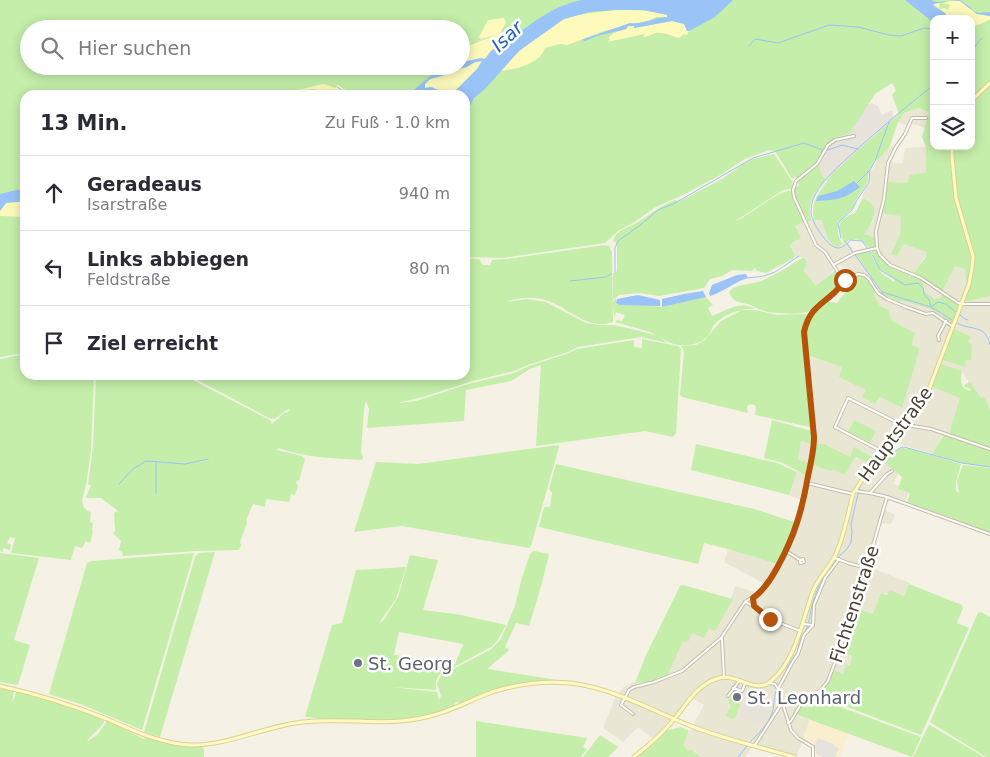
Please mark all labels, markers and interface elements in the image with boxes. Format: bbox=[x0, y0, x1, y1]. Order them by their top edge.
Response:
water label: Isar bbox=[487, 15, 528, 56]
map controls bbox=[930, 15, 975, 150]
button: + bbox=[930, 15, 975, 60]
search box bbox=[20, 20, 470, 75]
icon: search bbox=[38, 34, 66, 62]
text: Hier suchen bbox=[78, 37, 191, 59]
button: − bbox=[930, 60, 975, 105]
button: layers bbox=[930, 105, 975, 150]
text: 13 Min. bbox=[40, 111, 128, 135]
text: Zu Fuß · 1.0 km bbox=[325, 113, 450, 132]
text: Geradeaus bbox=[87, 173, 202, 195]
icon: ahead bbox=[40, 179, 68, 207]
text: 940 m bbox=[399, 184, 450, 203]
text: Isarstraße bbox=[87, 195, 167, 214]
text: Links abbiegen bbox=[87, 248, 249, 270]
icon: left bbox=[40, 254, 68, 282]
text: 80 m bbox=[409, 259, 450, 278]
route start bbox=[834, 269, 857, 292]
text: Feldstraße bbox=[87, 270, 171, 289]
icon: arrive bbox=[40, 329, 68, 357]
text: Ziel erreicht bbox=[87, 332, 218, 354]
street label: Hauptstraße bbox=[854, 383, 936, 485]
street label: Fichtenstraße bbox=[825, 543, 883, 665]
route end bbox=[759, 608, 782, 631]
place label: St. Georg bbox=[368, 653, 452, 674]
marker: St. Georg bbox=[352, 657, 364, 669]
place label: St. Leonhard bbox=[747, 687, 861, 708]
marker: St. Leonhard bbox=[731, 691, 743, 703]

